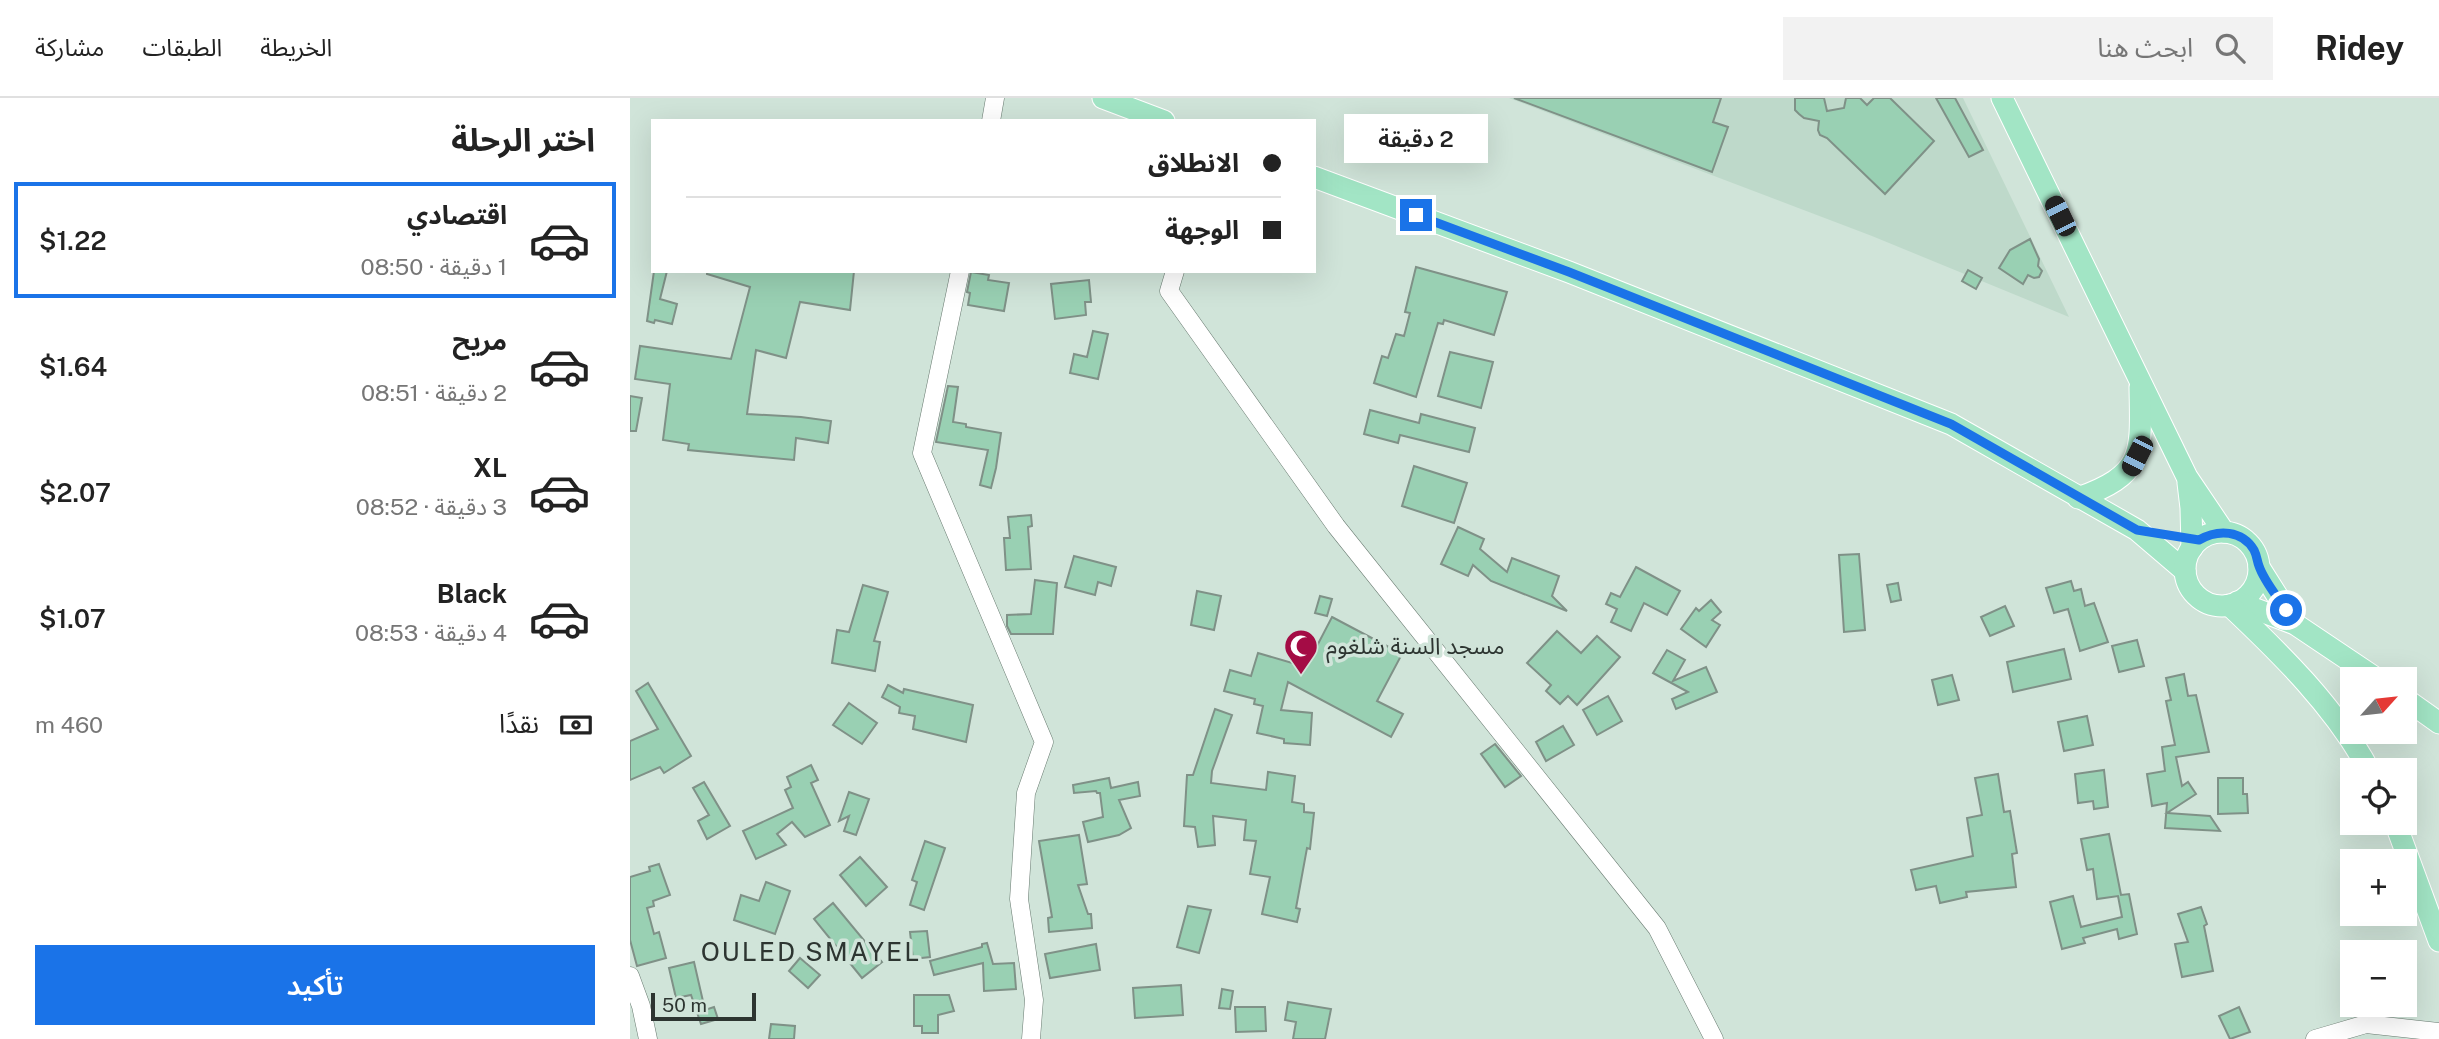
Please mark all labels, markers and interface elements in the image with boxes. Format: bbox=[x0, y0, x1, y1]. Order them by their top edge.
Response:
search box bbox=[1783, 17, 2273, 80]
icon: search bbox=[2211, 29, 2249, 67]
text: Ridey bbox=[2315, 29, 2404, 67]
text: ابحث هنا bbox=[2097, 32, 2193, 63]
text: مشاركة bbox=[35, 33, 104, 61]
text: الطبقات bbox=[142, 33, 222, 61]
text: الخريطة bbox=[260, 33, 332, 61]
callout: 2 دقيقة bbox=[1344, 114, 1488, 162]
text: اختر الرحلة bbox=[451, 121, 595, 158]
text: 2 دقيقة bbox=[1378, 125, 1454, 152]
text: الانطلاق bbox=[1148, 147, 1239, 178]
car bbox=[2042, 193, 2079, 239]
text: اقتصادي bbox=[407, 199, 507, 230]
route end bbox=[1400, 199, 1432, 231]
icon: car bbox=[528, 209, 591, 272]
text: الوجهة bbox=[1165, 214, 1239, 245]
text: $1.22 bbox=[39, 225, 106, 256]
text: 1 دقيقة · 08:50 bbox=[361, 253, 507, 280]
text: مريح bbox=[452, 325, 507, 356]
icon: car bbox=[528, 335, 591, 398]
text: $1.64 bbox=[39, 351, 107, 382]
text: 2 دقيقة · 08:51 bbox=[361, 379, 507, 406]
car bbox=[2119, 433, 2156, 479]
text: XL bbox=[473, 452, 507, 483]
icon: car bbox=[528, 461, 591, 524]
text: $2.07 bbox=[39, 477, 111, 508]
text: 3 دقيقة · 08:52 bbox=[356, 493, 507, 520]
text: Black bbox=[437, 578, 507, 609]
icon: car bbox=[528, 587, 591, 650]
route start bbox=[2270, 594, 2302, 626]
text: $1.07 bbox=[39, 603, 106, 634]
text: 4 دقيقة · 08:53 bbox=[355, 619, 507, 646]
mosque icon: مسجد السنة شلغوم bbox=[1282, 627, 1320, 676]
place label: مسجد السنة شلغوم bbox=[1326, 632, 1505, 664]
north arrow bbox=[2340, 667, 2417, 744]
map controls bbox=[2340, 667, 2417, 1017]
icon: cash bbox=[557, 706, 595, 744]
text: نقدًا bbox=[499, 708, 539, 739]
text: 460 m bbox=[35, 711, 103, 738]
button: locate bbox=[2340, 758, 2417, 835]
button: + bbox=[2340, 849, 2417, 926]
district label: OULED SMAYEL bbox=[701, 936, 921, 967]
button: − bbox=[2340, 940, 2417, 1017]
button: تأكيد bbox=[35, 945, 595, 1025]
scale bar bbox=[651, 990, 756, 1022]
text: 50 m bbox=[662, 994, 707, 1016]

